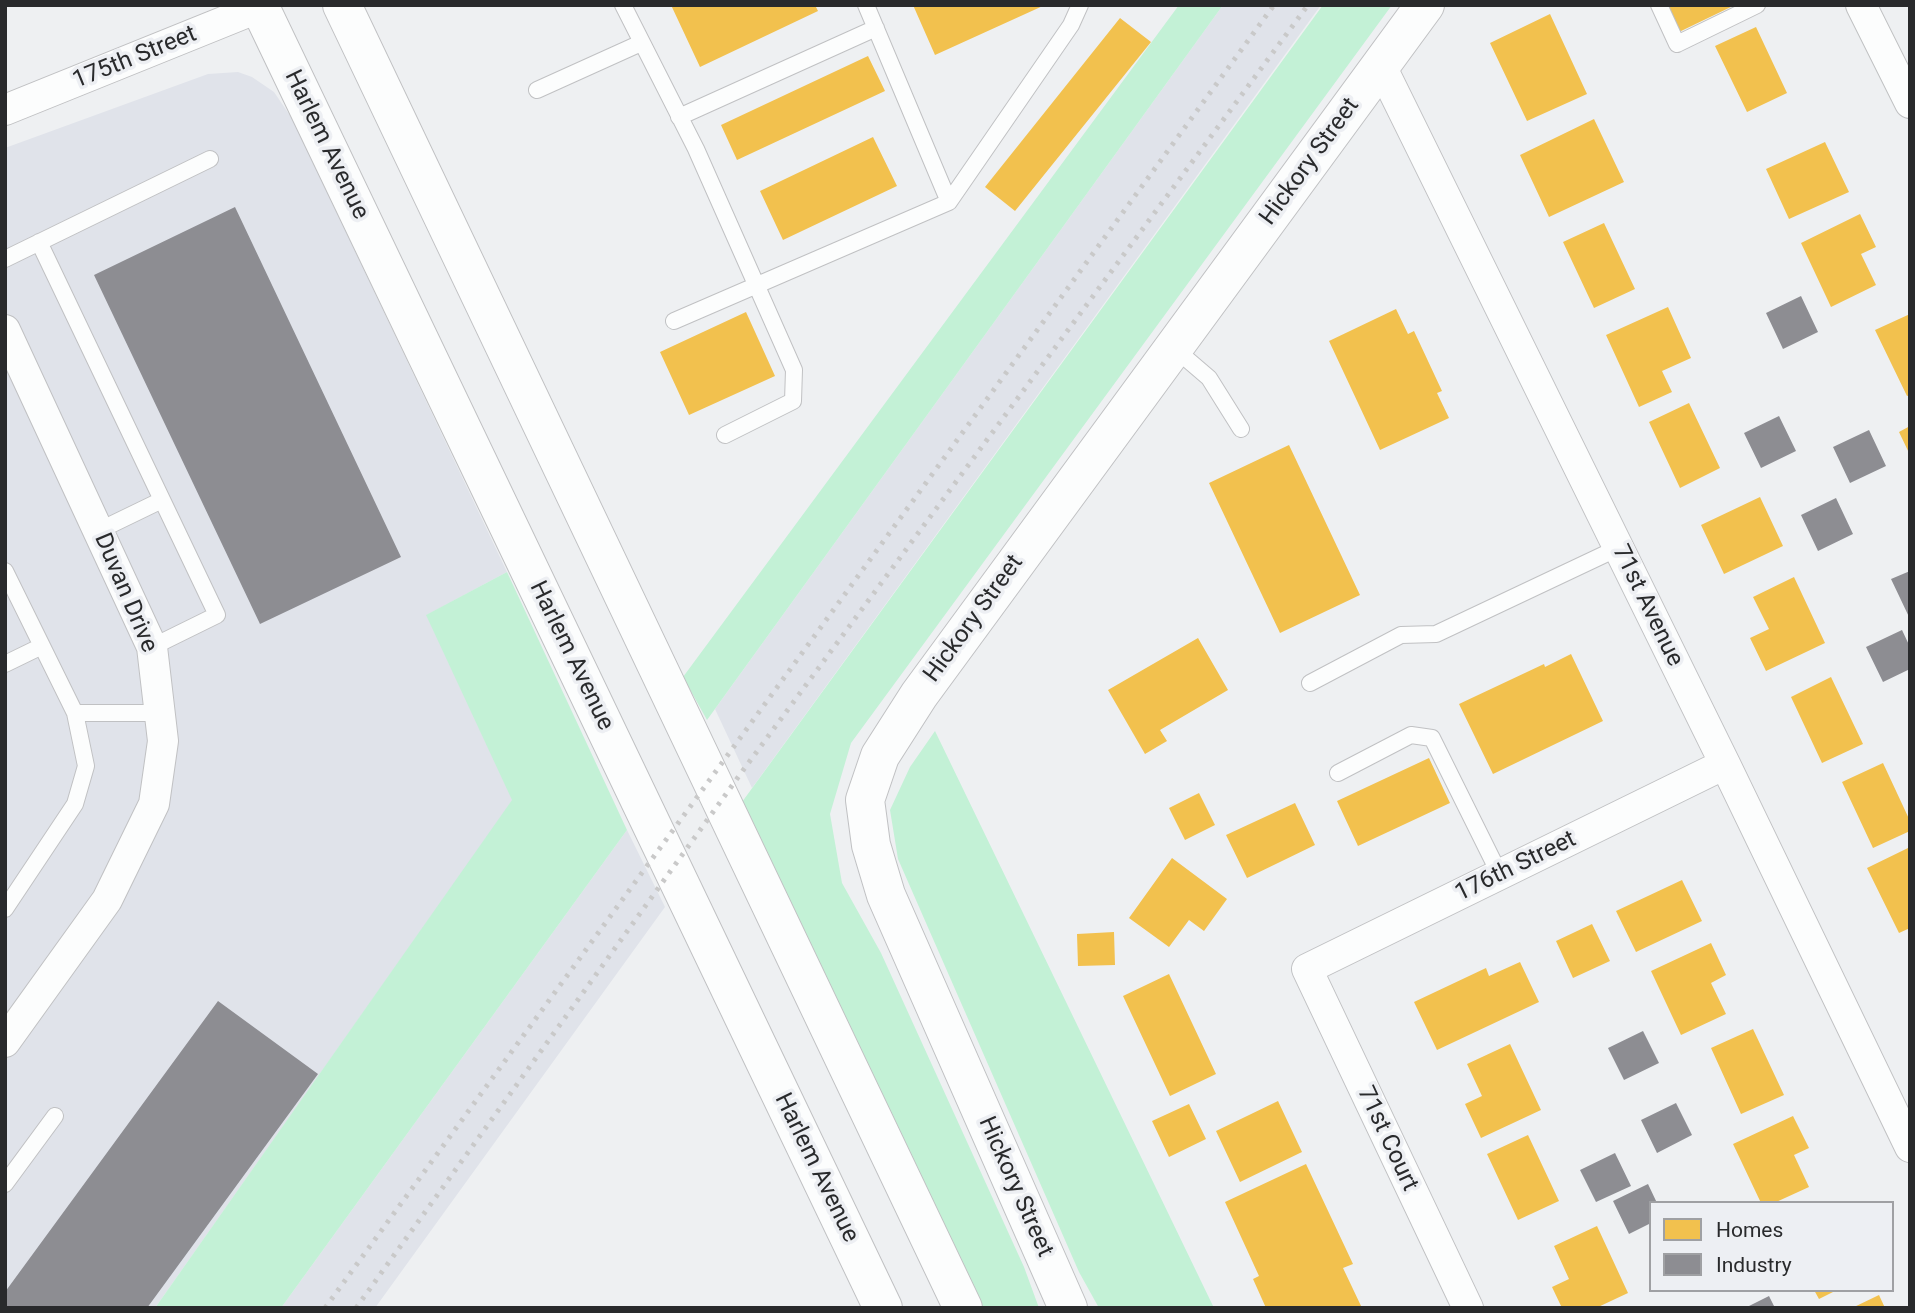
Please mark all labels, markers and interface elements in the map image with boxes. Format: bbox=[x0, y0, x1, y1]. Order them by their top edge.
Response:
street label: 175th Street bbox=[69, 20, 201, 96]
street label: Harlem Avenue bbox=[277, 66, 375, 224]
street label: Hickory Street bbox=[1254, 93, 1366, 231]
street label: Duvan Drive bbox=[87, 529, 163, 657]
street label: 71st Avenue bbox=[1605, 541, 1689, 671]
street label: Hickory Street bbox=[918, 550, 1030, 688]
street label: Harlem Avenue bbox=[522, 577, 620, 735]
street label: 176th Street bbox=[1451, 825, 1581, 909]
street label: 71st Court bbox=[1350, 1082, 1424, 1196]
street label: Harlem Avenue bbox=[767, 1089, 865, 1247]
street label: Hickory Street bbox=[971, 1112, 1059, 1262]
legend bbox=[1649, 1201, 1894, 1292]
text: Homes bbox=[1716, 1218, 1783, 1242]
text: Industry bbox=[1716, 1253, 1792, 1277]

